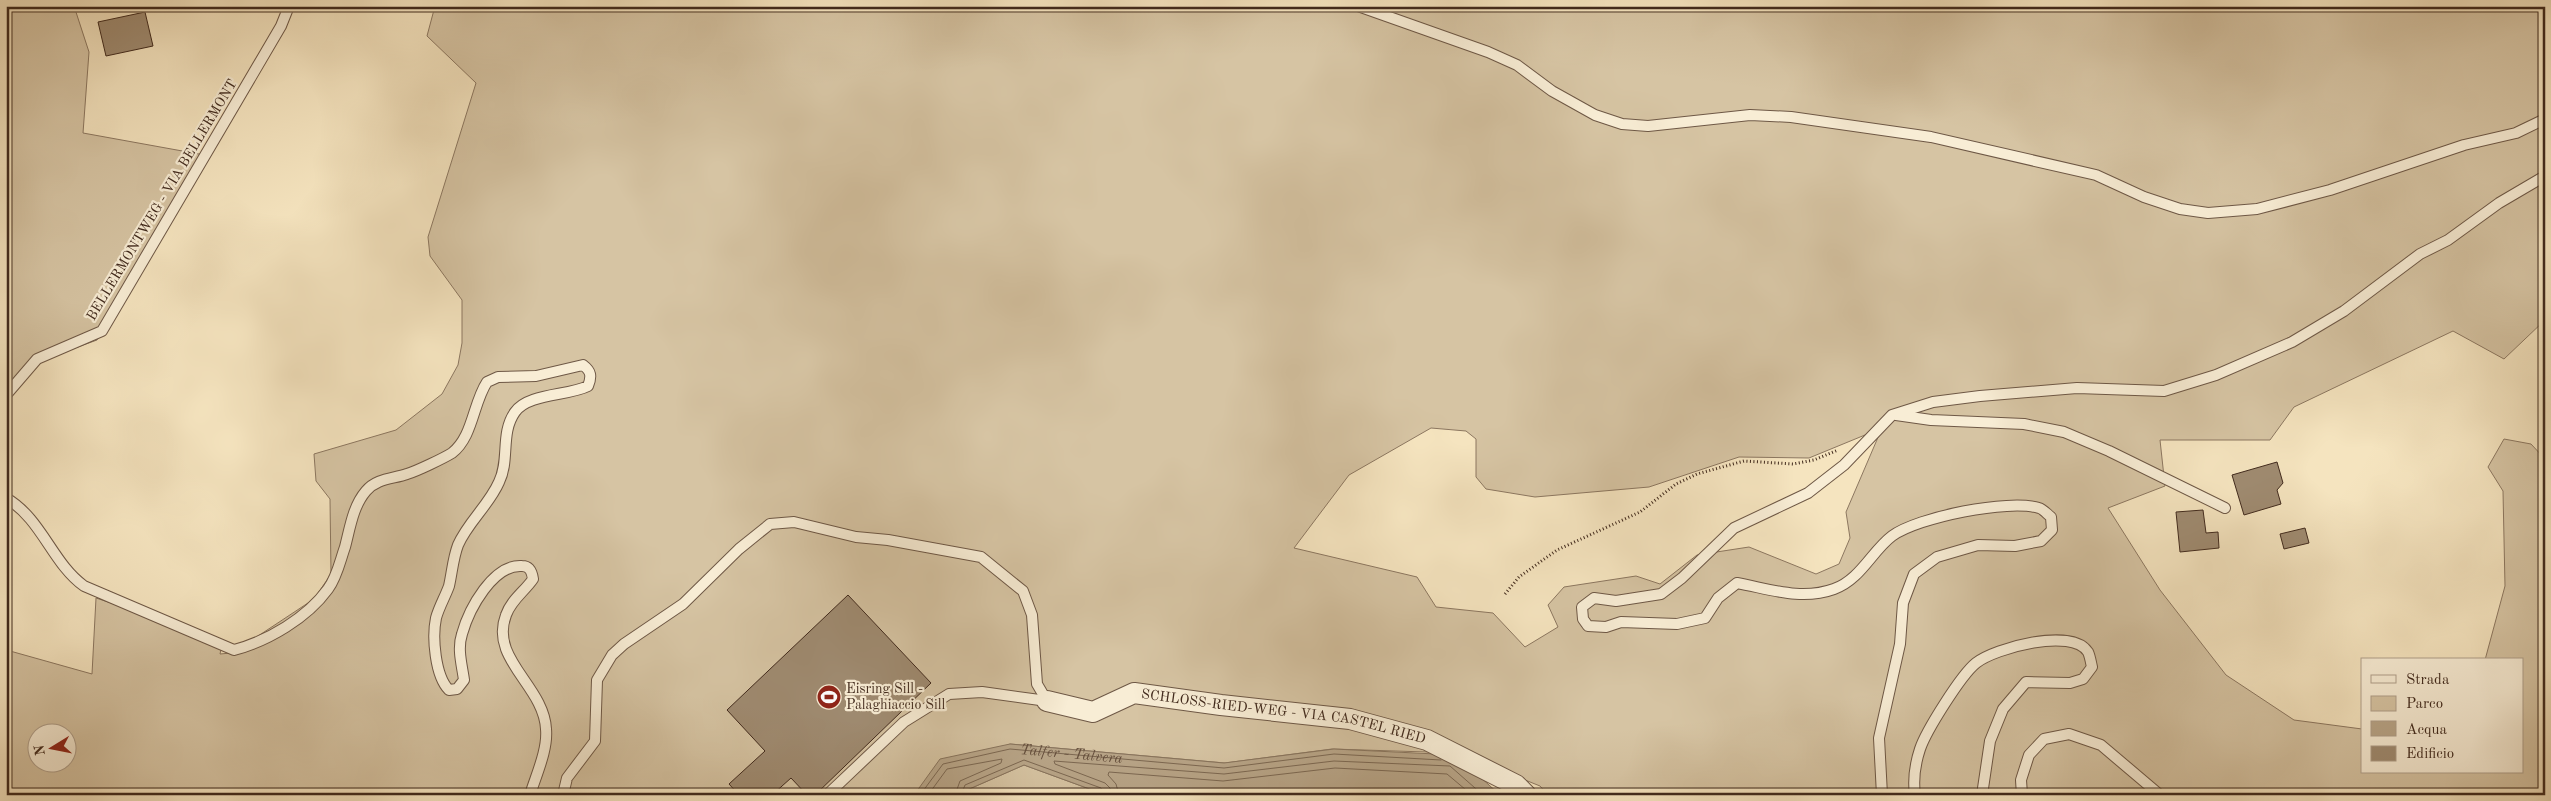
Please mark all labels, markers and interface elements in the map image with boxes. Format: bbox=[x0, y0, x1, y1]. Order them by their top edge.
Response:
street label: BELLERMONTWEG - VIA BELLERMONT bbox=[84, 77, 240, 323]
legend bbox=[2361, 658, 2524, 774]
text: Strada bbox=[2406, 673, 2450, 688]
place label: Eisring Sill - Palaghiaccio Sill bbox=[846, 682, 945, 712]
sports icon: Eisring Sill - Palaghiaccio Sill bbox=[816, 684, 842, 710]
street label: SCHLOSS-RIED-WEG - VIA CASTEL RIED bbox=[1140, 687, 1427, 746]
text: Parco bbox=[2406, 697, 2443, 712]
text: Acqua bbox=[2406, 723, 2448, 738]
north arrow bbox=[28, 724, 78, 774]
water label: Talfer - Talvera bbox=[1020, 742, 1123, 766]
text: N bbox=[32, 743, 48, 757]
text: Edificio bbox=[2406, 747, 2454, 762]

